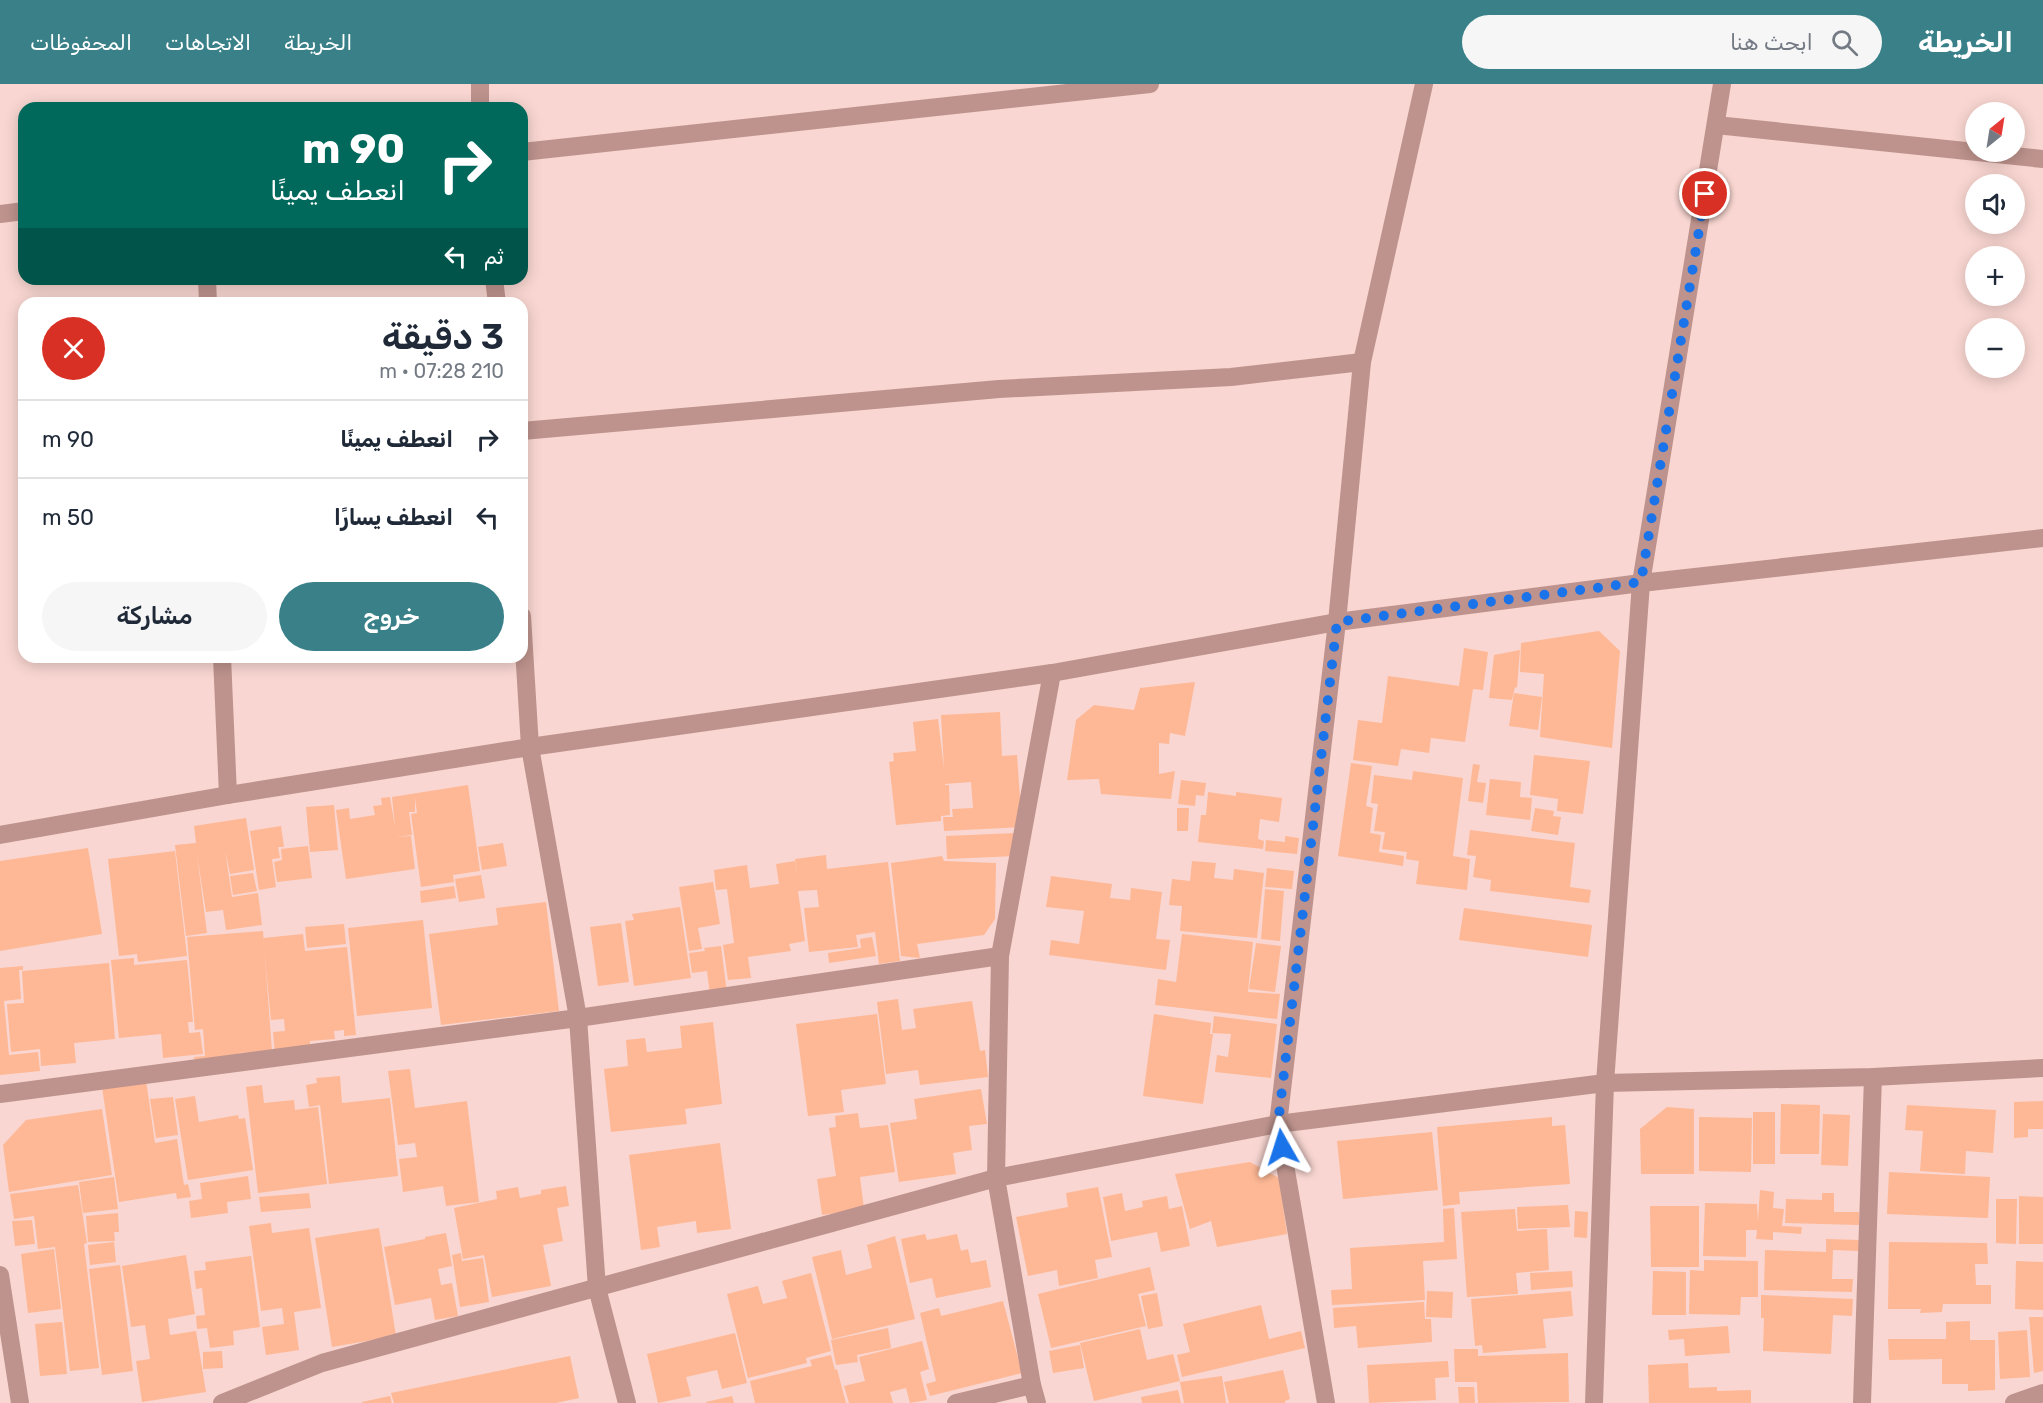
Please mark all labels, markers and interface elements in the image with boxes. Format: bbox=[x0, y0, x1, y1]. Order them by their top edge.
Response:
search box bbox=[1462, 15, 1882, 69]
icon: search bbox=[1828, 26, 1861, 59]
text: الخريطة bbox=[1918, 26, 2013, 59]
text: ابحث هنا bbox=[1730, 29, 1813, 56]
text: المحفوظات bbox=[30, 30, 132, 55]
text: الاتجاهات bbox=[165, 30, 251, 55]
text: الخريطة bbox=[284, 30, 352, 55]
north arrow bbox=[1965, 102, 2025, 162]
map controls bbox=[1965, 102, 2025, 378]
text: 90 m bbox=[302, 124, 405, 174]
icon: right bbox=[426, 126, 504, 204]
pin bbox=[1679, 168, 1730, 219]
button: sound bbox=[1965, 174, 2025, 234]
text: انعطف يمينًا bbox=[270, 175, 405, 207]
icon: arrive bbox=[1688, 177, 1721, 210]
icon: left bbox=[439, 240, 472, 273]
text: ثم bbox=[484, 243, 504, 270]
button: + bbox=[1965, 246, 2025, 306]
text: 3 دقيقة bbox=[382, 315, 504, 358]
button: close bbox=[42, 317, 105, 380]
button: − bbox=[1965, 318, 2025, 378]
text: 210 m · 07:28 bbox=[379, 359, 504, 383]
icon: right bbox=[471, 423, 504, 456]
text: 90 m bbox=[42, 426, 94, 453]
text: انعطف يمينًا bbox=[340, 426, 453, 453]
icon: left bbox=[471, 501, 504, 534]
text: 50 m bbox=[42, 504, 94, 531]
text: انعطف يسارًا bbox=[334, 504, 453, 531]
button: مشاركة bbox=[42, 582, 267, 651]
button: خروج bbox=[279, 582, 504, 651]
position arrow bbox=[1250, 1115, 1314, 1179]

